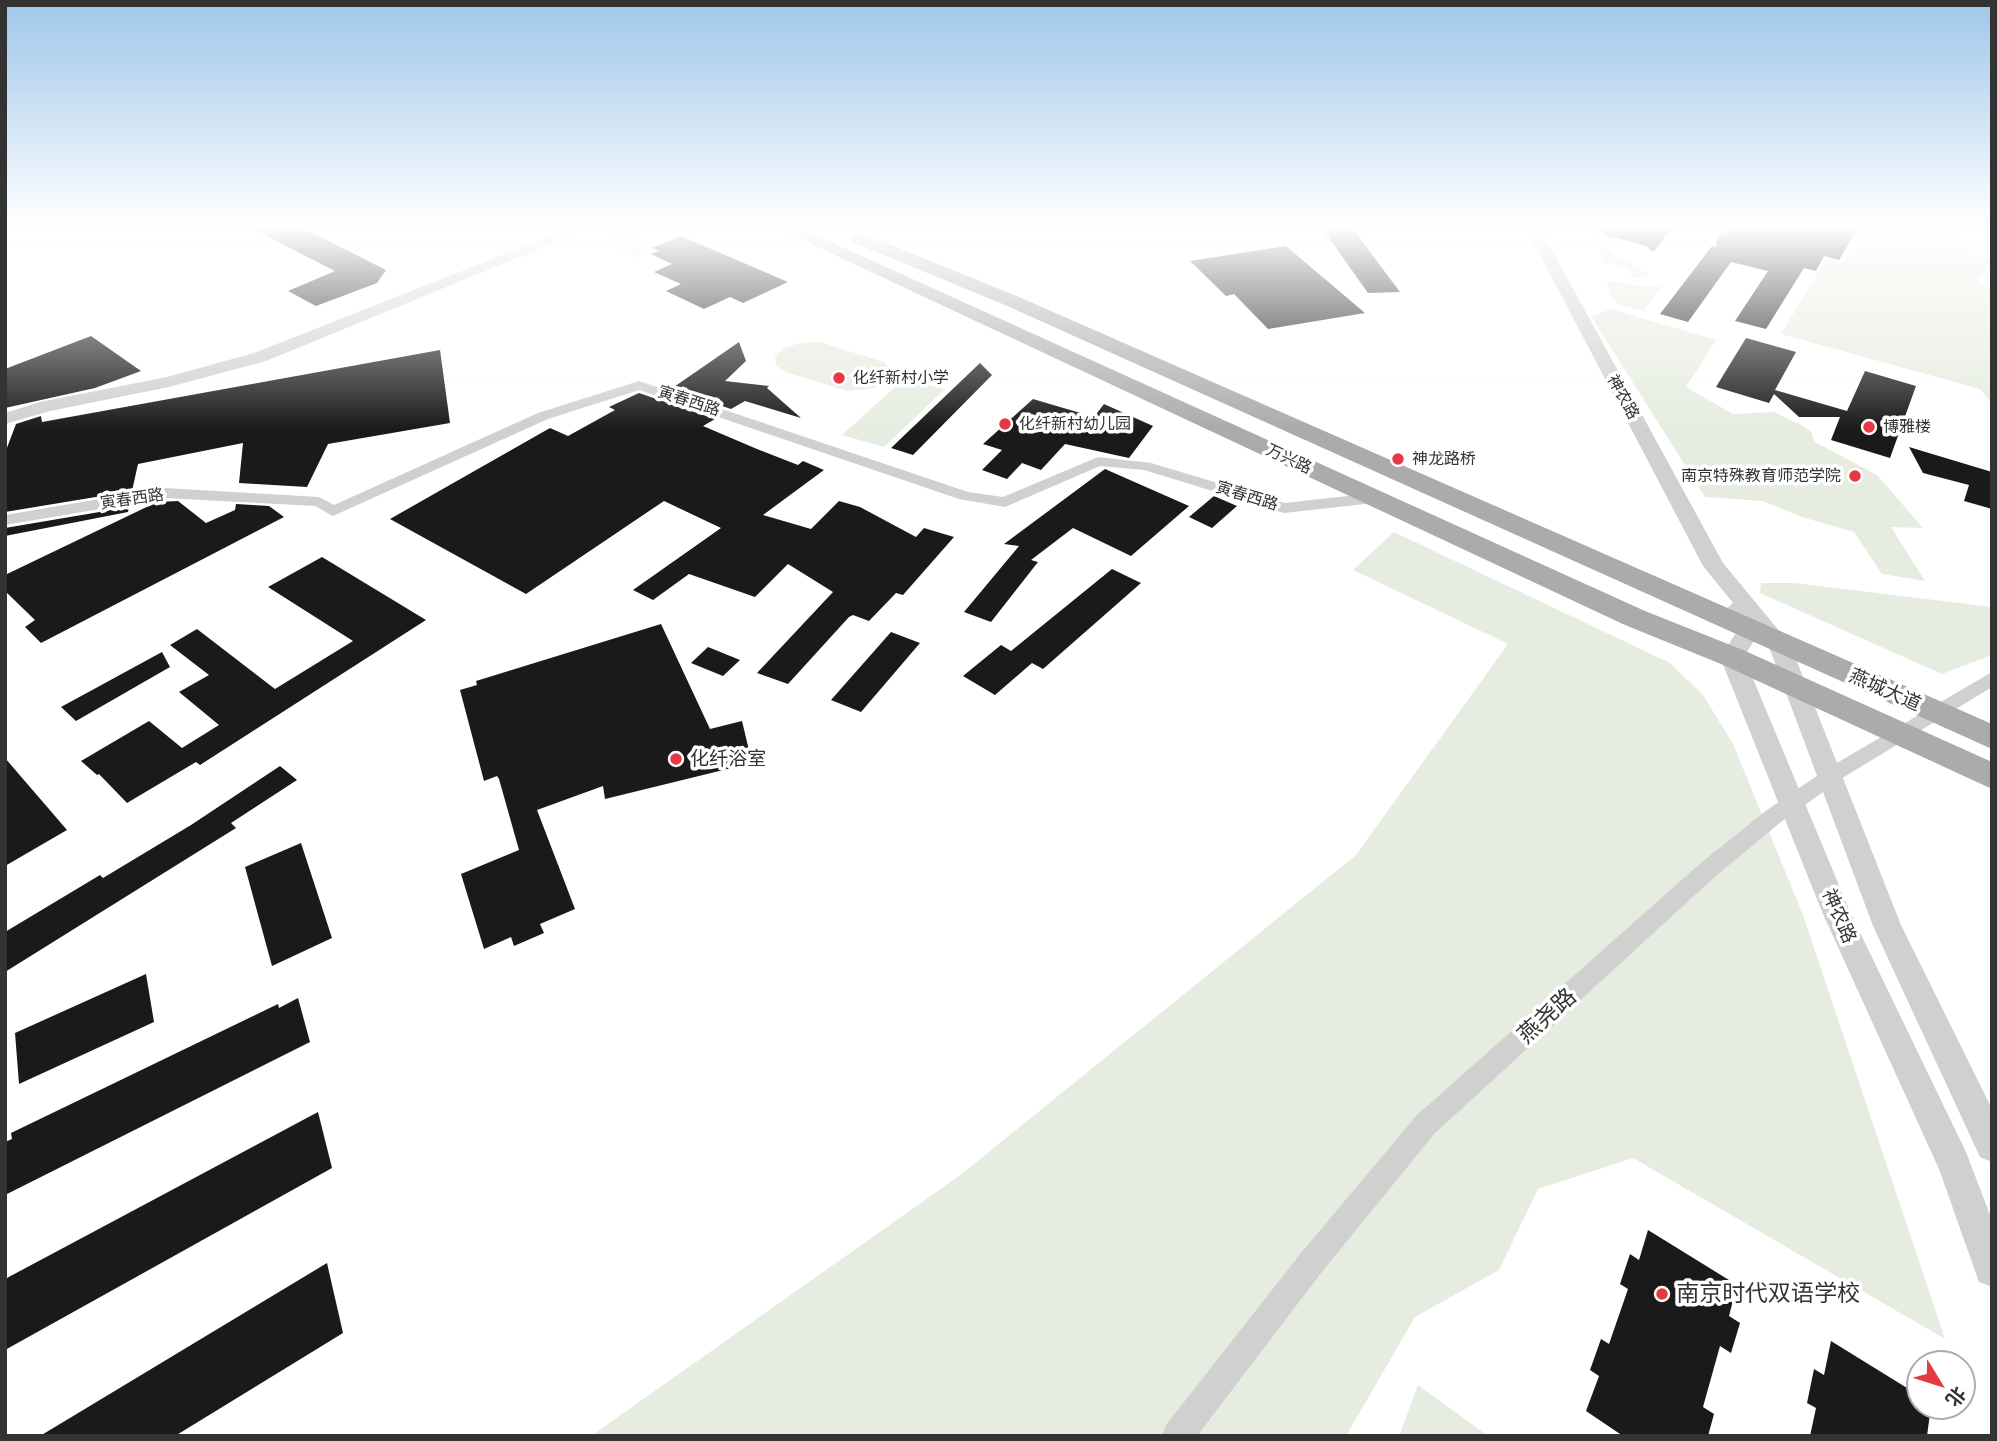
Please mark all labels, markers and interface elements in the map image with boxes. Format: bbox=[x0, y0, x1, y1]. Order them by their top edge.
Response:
place label: 化纤新村小学 bbox=[853, 368, 949, 388]
marker: 化纤新村小学 bbox=[831, 370, 847, 386]
street label: 神农路 bbox=[1603, 371, 1643, 423]
street label: 寅春西路 bbox=[656, 382, 722, 420]
place label: 化纤新村幼儿园 bbox=[1019, 414, 1131, 434]
marker: 化纤新村幼儿园 bbox=[997, 416, 1013, 432]
place label: 博雅楼 bbox=[1883, 417, 1931, 437]
marker: 博雅楼 bbox=[1861, 419, 1877, 435]
street label: 万兴路 bbox=[1263, 440, 1315, 478]
place label: 神龙路桥 bbox=[1412, 449, 1476, 469]
marker: 神龙路桥 bbox=[1390, 451, 1406, 467]
place label: 南京特殊教育师范学院 bbox=[1681, 466, 1841, 486]
marker: 南京特殊教育师范学院 bbox=[1847, 468, 1863, 484]
street label: 寅春西路 bbox=[1214, 477, 1280, 515]
street label: 寅春西路 bbox=[99, 485, 165, 513]
street label: 燕城大道 bbox=[1846, 664, 1924, 716]
place label: 化纤浴室 bbox=[690, 748, 766, 770]
marker: 化纤浴室 bbox=[668, 751, 684, 767]
street label: 神农路 bbox=[1817, 885, 1861, 947]
street label: 燕尧路 bbox=[1512, 983, 1582, 1049]
place label: 南京时代双语学校 bbox=[1676, 1280, 1860, 1308]
marker: 南京时代双语学校 bbox=[1654, 1286, 1670, 1302]
north arrow bbox=[1906, 1350, 1976, 1420]
text: 北 bbox=[1941, 1382, 1971, 1412]

